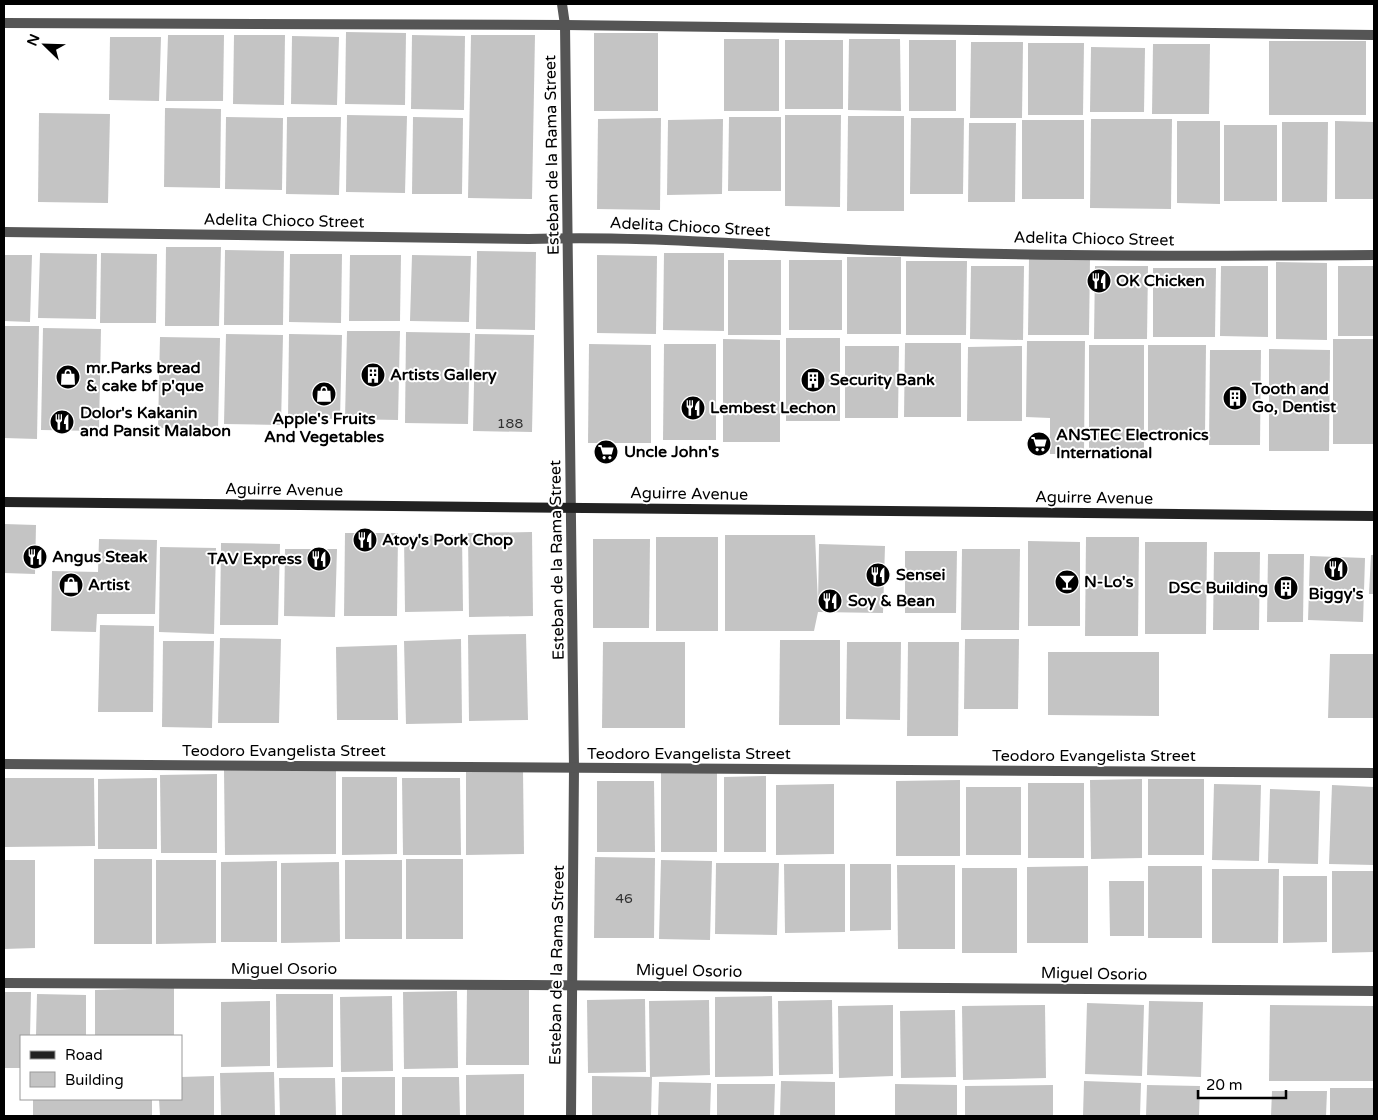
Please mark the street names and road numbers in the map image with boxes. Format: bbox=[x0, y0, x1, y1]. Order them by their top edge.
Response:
street label: Esteban de la Rama Street bbox=[540, 55, 564, 255]
street label: Adelita Chioco Street bbox=[203, 210, 365, 232]
street label: Adelita Chioco Street bbox=[609, 213, 771, 241]
street label: Adelita Chioco Street bbox=[1013, 228, 1175, 250]
street label: Esteban de la Rama Street bbox=[545, 460, 569, 660]
street label: Aguirre Avenue bbox=[225, 479, 343, 501]
street label: Aguirre Avenue bbox=[630, 483, 748, 505]
street label: Aguirre Avenue bbox=[1035, 487, 1153, 509]
street label: Teodoro Evangelista Street bbox=[182, 741, 386, 761]
street label: Teodoro Evangelista Street bbox=[587, 744, 791, 764]
street label: Teodoro Evangelista Street bbox=[992, 746, 1196, 766]
street label: Esteban de la Rama Street bbox=[545, 865, 569, 1065]
street label: Miguel Osorio bbox=[231, 959, 337, 979]
street label: Miguel Osorio bbox=[636, 960, 742, 982]
street label: Miguel Osorio bbox=[1041, 963, 1147, 985]

